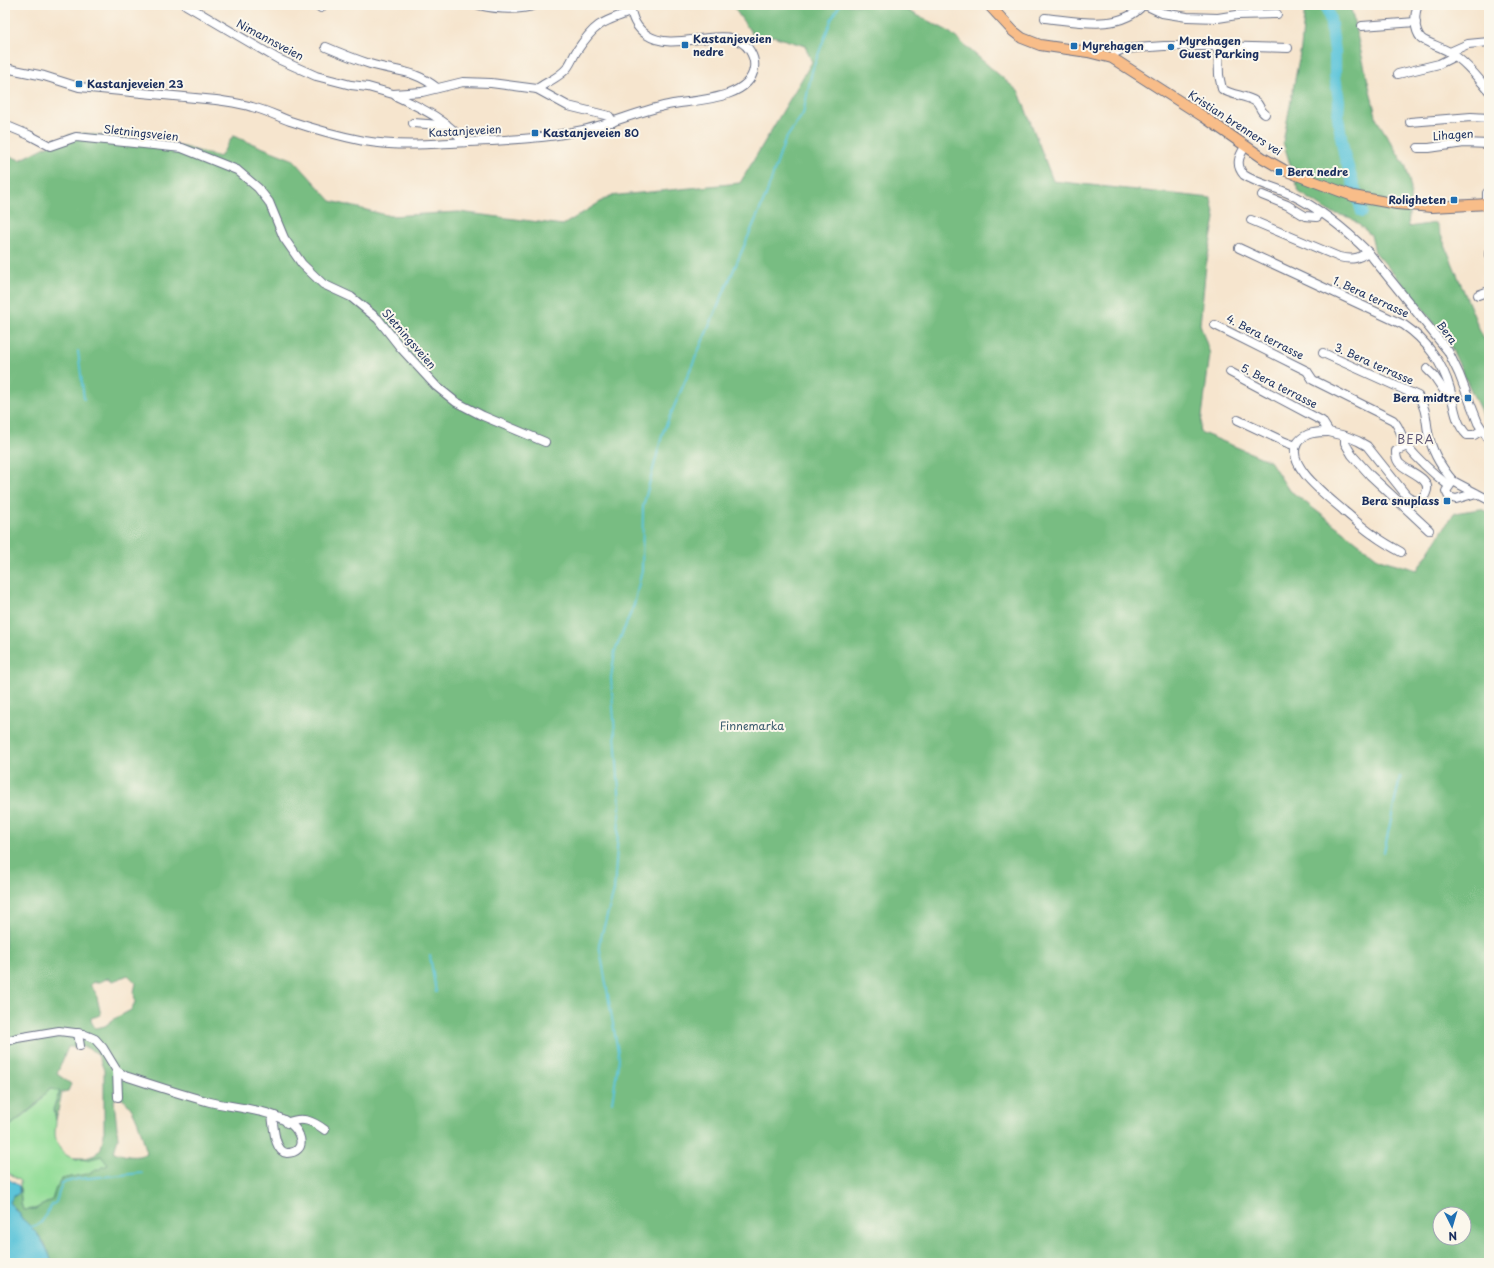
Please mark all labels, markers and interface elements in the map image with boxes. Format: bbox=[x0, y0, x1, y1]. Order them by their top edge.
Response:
street label: Nimannsveien bbox=[234, 15, 307, 64]
place label: Kastanjeveien nedre bbox=[693, 30, 772, 60]
place label: Myrehagen Guest Parking bbox=[1179, 32, 1259, 62]
place label: Myrehagen bbox=[1082, 37, 1144, 54]
marker: Kastanjeveien nedre bbox=[680, 40, 690, 50]
marker: Myrehagen bbox=[1069, 41, 1079, 51]
marker: Myrehagen Guest Parking bbox=[1166, 42, 1176, 52]
place label: Kastanjeveien 23 bbox=[87, 75, 183, 92]
marker: Kastanjeveien 23 bbox=[74, 79, 84, 89]
street label: Kristian brenners vei bbox=[1185, 86, 1286, 159]
street label: Sletningsveien bbox=[103, 120, 179, 145]
street label: Kastanjeveien bbox=[428, 120, 502, 141]
place label: Kastanjeveien 80 bbox=[543, 124, 639, 141]
street label: Lihagen bbox=[1432, 125, 1474, 144]
marker: Kastanjeveien 80 bbox=[530, 128, 540, 138]
place label: Bera nedre bbox=[1287, 163, 1348, 180]
marker: Bera nedre bbox=[1274, 167, 1284, 177]
place label: Roligheten bbox=[1388, 191, 1446, 208]
marker: Roligheten bbox=[1449, 195, 1459, 205]
street label: 1. Bera terrasse bbox=[1330, 271, 1412, 322]
street label: Sletningsveien bbox=[378, 305, 440, 373]
street label: 4. Bera terrasse bbox=[1223, 310, 1307, 364]
street label: Bera bbox=[1433, 317, 1462, 348]
street label: 3. Bera terrasse bbox=[1332, 338, 1417, 389]
street label: 5. Bera terrasse bbox=[1238, 359, 1321, 412]
place label: Bera midtre bbox=[1393, 389, 1460, 406]
marker: Bera midtre bbox=[1463, 393, 1473, 403]
district label: BERA bbox=[1397, 430, 1435, 448]
place label: Bera snuplass bbox=[1361, 492, 1440, 509]
marker: Bera snuplass bbox=[1442, 496, 1452, 506]
park label: Finnemarka bbox=[720, 717, 784, 734]
north arrow bbox=[1432, 1206, 1472, 1246]
text: N bbox=[1448, 1228, 1458, 1245]

